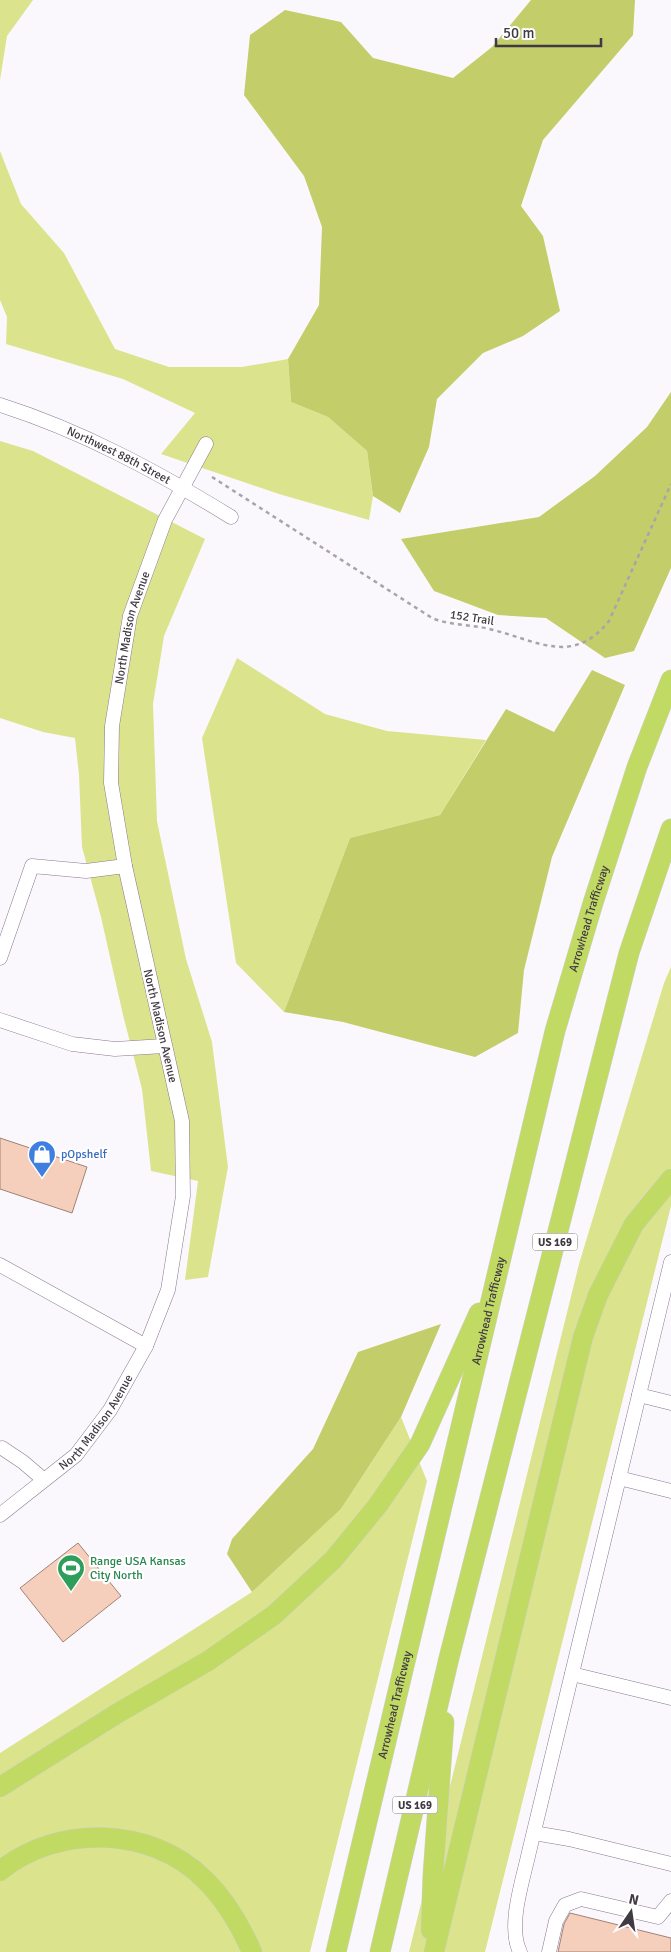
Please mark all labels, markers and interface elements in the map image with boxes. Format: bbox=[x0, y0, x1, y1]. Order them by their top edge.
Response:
scale bar bbox=[496, 15, 601, 47]
text: 50 m bbox=[503, 24, 534, 42]
street label: Northwest 88th Street bbox=[65, 423, 173, 487]
street label: North Madison Avenue bbox=[111, 569, 153, 685]
street label: 152 Trail bbox=[449, 607, 496, 629]
street label: Arrowhead Trafficway bbox=[565, 863, 612, 974]
street label: North Madison Avenue bbox=[140, 968, 180, 1084]
shop icon: pOpshelf bbox=[27, 1139, 57, 1178]
place label: pOpshelf bbox=[61, 1147, 108, 1162]
road number: US 169 bbox=[532, 1234, 578, 1250]
street label: Arrowhead Trafficway bbox=[468, 1255, 509, 1366]
street label: North Madison Avenue bbox=[56, 1372, 136, 1473]
sports icon: Range USA Kansas City North bbox=[56, 1553, 86, 1592]
place label: Range USA Kansas City North bbox=[90, 1554, 186, 1583]
street label: Arrowhead Trafficway bbox=[375, 1649, 415, 1760]
road number: US 169 bbox=[392, 1796, 438, 1814]
north arrow bbox=[606, 1887, 656, 1937]
text: N bbox=[627, 1890, 640, 1909]

